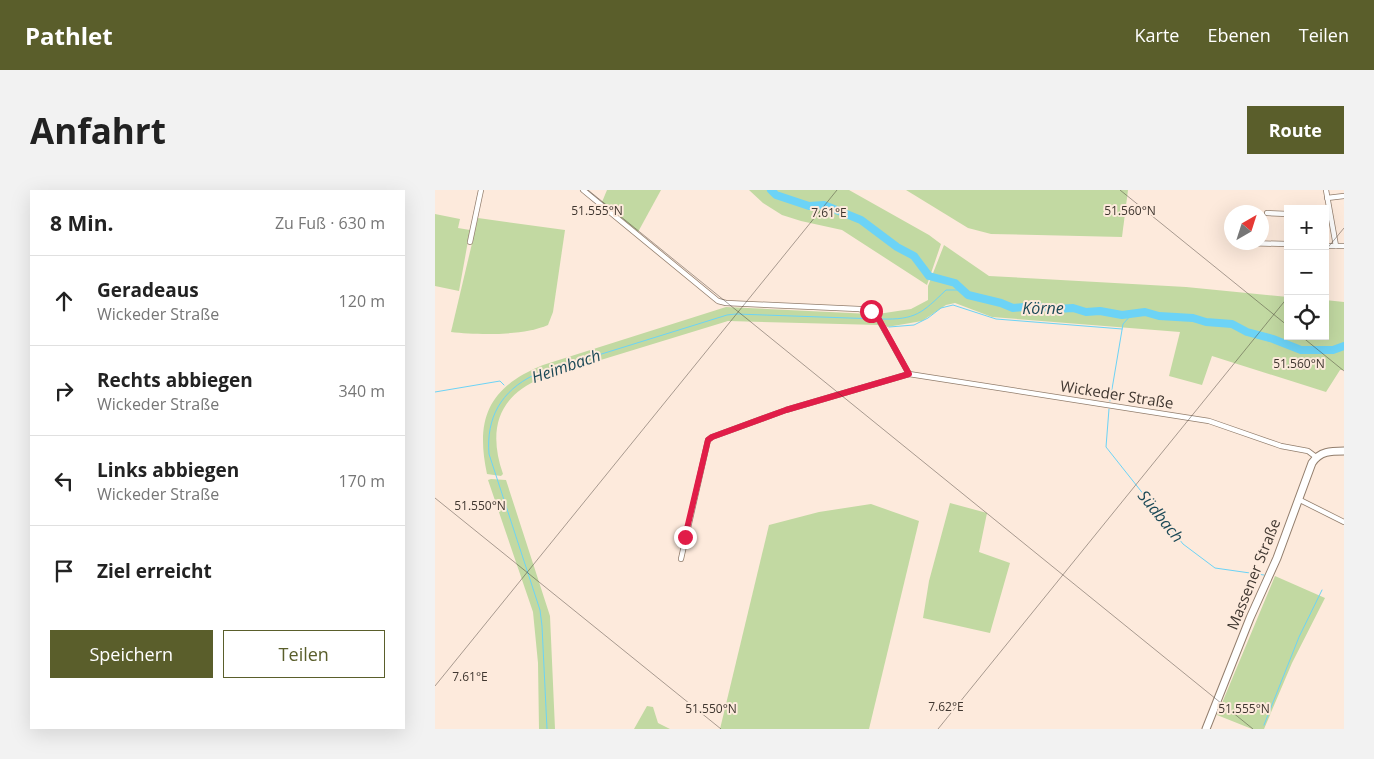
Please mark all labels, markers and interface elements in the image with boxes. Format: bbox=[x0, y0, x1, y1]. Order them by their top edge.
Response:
text: Pathlet bbox=[25, 19, 113, 52]
text: Karte bbox=[1135, 23, 1179, 47]
text: Ebenen bbox=[1207, 23, 1271, 47]
text: Teilen bbox=[1299, 23, 1349, 47]
button: Route bbox=[1247, 106, 1344, 154]
text: Anfahrt bbox=[30, 107, 166, 154]
text: 51.555°N bbox=[571, 202, 623, 219]
text: 51.560°N bbox=[1104, 202, 1156, 219]
text: 7.61°E bbox=[811, 204, 847, 221]
north arrow bbox=[1224, 205, 1269, 250]
map controls bbox=[1284, 205, 1329, 340]
button: + bbox=[1284, 205, 1329, 250]
text: 8 Min. bbox=[50, 209, 113, 237]
text: Zu Fuß · 630 m bbox=[275, 212, 385, 234]
button: − bbox=[1284, 250, 1329, 295]
text: Geradeaus bbox=[97, 277, 199, 303]
icon: ahead bbox=[50, 287, 78, 315]
text: 120 m bbox=[339, 290, 385, 312]
button: locate bbox=[1284, 295, 1329, 340]
water label: Körne bbox=[1022, 297, 1064, 319]
route start bbox=[860, 300, 883, 323]
text: Wickeder Straße bbox=[97, 303, 219, 325]
water label: Heimbach bbox=[529, 344, 603, 388]
text: 51.560°N bbox=[1273, 355, 1325, 372]
text: Rechts abbiegen bbox=[97, 367, 253, 393]
street label: Wickeder Straße bbox=[1059, 375, 1175, 413]
icon: right bbox=[50, 377, 78, 405]
text: 340 m bbox=[339, 380, 385, 402]
text: Wickeder Straße bbox=[97, 393, 219, 415]
text: Links abbiegen bbox=[97, 457, 239, 483]
icon: left bbox=[50, 467, 78, 495]
text: 170 m bbox=[339, 470, 385, 492]
text: Wickeder Straße bbox=[97, 483, 219, 505]
water label: Südbach bbox=[1133, 485, 1189, 547]
text: 51.550°N bbox=[454, 497, 506, 514]
street label: Massener Straße bbox=[1222, 516, 1284, 632]
route end bbox=[674, 526, 697, 549]
icon: arrive bbox=[50, 557, 78, 585]
text: Ziel erreicht bbox=[97, 558, 212, 584]
button: Speichern bbox=[50, 630, 213, 678]
button: Teilen bbox=[223, 630, 385, 678]
text: 7.61°E bbox=[452, 668, 488, 685]
text: 7.62°E bbox=[928, 698, 964, 715]
text: 51.550°N bbox=[685, 700, 737, 717]
text: 51.555°N bbox=[1218, 700, 1270, 717]

